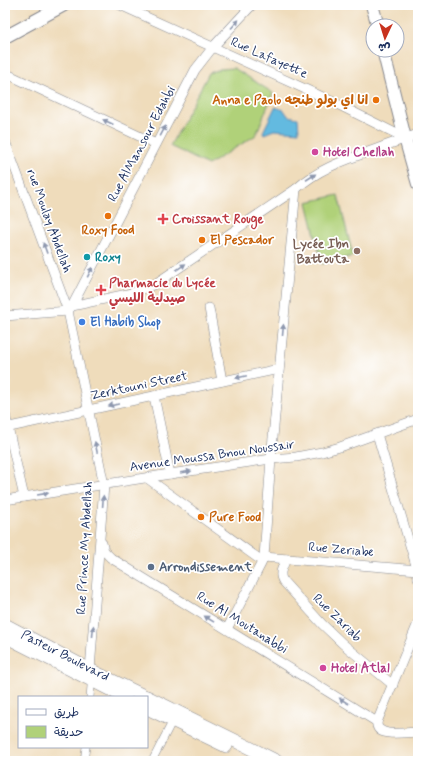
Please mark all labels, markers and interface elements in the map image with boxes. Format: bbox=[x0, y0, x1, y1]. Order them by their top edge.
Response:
north arrow bbox=[365, 18, 405, 58]
one-way arrow bbox=[230, 19, 239, 29]
street label: Rue Lafayette bbox=[228, 33, 310, 83]
text: ش bbox=[378, 40, 391, 54]
street label: Rue AlMansour Edahbi bbox=[104, 83, 180, 205]
place label: Anna e Paolo انا اي بولو طنجه bbox=[212, 92, 368, 110]
marker: Anna e Paolo انا اي بولو طنجه bbox=[371, 95, 381, 105]
one-way arrow bbox=[102, 119, 114, 125]
one-way arrow bbox=[159, 126, 166, 137]
place label: Hotel Chellah bbox=[323, 144, 395, 161]
marker: Hotel Chellah bbox=[310, 147, 320, 157]
street label: rue Moulay Abdellah bbox=[22, 167, 76, 275]
one-way arrow bbox=[305, 174, 316, 181]
marker: Roxy Food bbox=[103, 211, 113, 221]
place label: Croissant Rouge bbox=[172, 211, 264, 230]
marker: Croissant Rouge bbox=[157, 213, 169, 225]
place label: Roxy Food bbox=[81, 222, 135, 239]
place label: El Pescador bbox=[210, 232, 275, 249]
marker: El Pescador bbox=[197, 235, 207, 245]
place label: Lycée Ibn Battouta bbox=[293, 236, 350, 268]
one-way arrow bbox=[41, 241, 47, 253]
marker: Lycée Ibn Battouta bbox=[352, 246, 362, 256]
place label: Roxy bbox=[95, 249, 121, 266]
marker: Roxy bbox=[82, 252, 92, 262]
one-way arrow bbox=[175, 263, 186, 271]
one-way arrow bbox=[87, 266, 93, 277]
place label: Pharmacie du Lycée صيدلية الليسي bbox=[109, 275, 216, 310]
marker: Pharmacie du Lycée صيدلية الليسي bbox=[96, 285, 106, 295]
place label: El Habib Shop bbox=[90, 314, 161, 331]
marker: El Habib Shop bbox=[77, 317, 87, 327]
one-way arrow bbox=[280, 324, 286, 336]
street label: Zerktouni Street bbox=[89, 367, 189, 405]
one-way arrow bbox=[235, 375, 247, 381]
one-way arrow bbox=[108, 402, 120, 408]
street label: Avenue Moussa Bnou Noussair bbox=[128, 436, 296, 476]
one-way arrow bbox=[92, 440, 98, 453]
one-way arrow bbox=[180, 469, 192, 475]
street label: Rue Prince My Abdellah bbox=[73, 481, 97, 615]
one-way arrow bbox=[37, 491, 50, 497]
one-way arrow bbox=[100, 494, 106, 507]
place label: Pure Food bbox=[209, 509, 261, 526]
marker: Pure Food bbox=[196, 512, 206, 522]
street label: Rue Zeriabe bbox=[308, 539, 375, 561]
place label: Arrondissement bbox=[159, 559, 252, 576]
marker: Arrondissement bbox=[146, 562, 156, 572]
street label: Rue Al Moutanabbi bbox=[193, 588, 291, 658]
street label: Rue Zariab bbox=[309, 590, 365, 646]
one-way arrow bbox=[204, 615, 215, 622]
one-way arrow bbox=[90, 625, 97, 637]
street label: Pasteur Boulevard bbox=[18, 626, 112, 686]
place label: Hotel Atlal bbox=[331, 660, 390, 677]
marker: Hotel Atlal bbox=[318, 663, 328, 673]
legend bbox=[18, 696, 148, 748]
one-way arrow bbox=[338, 698, 350, 705]
text: طريق bbox=[54, 705, 79, 721]
text: حديقة bbox=[54, 725, 83, 741]

